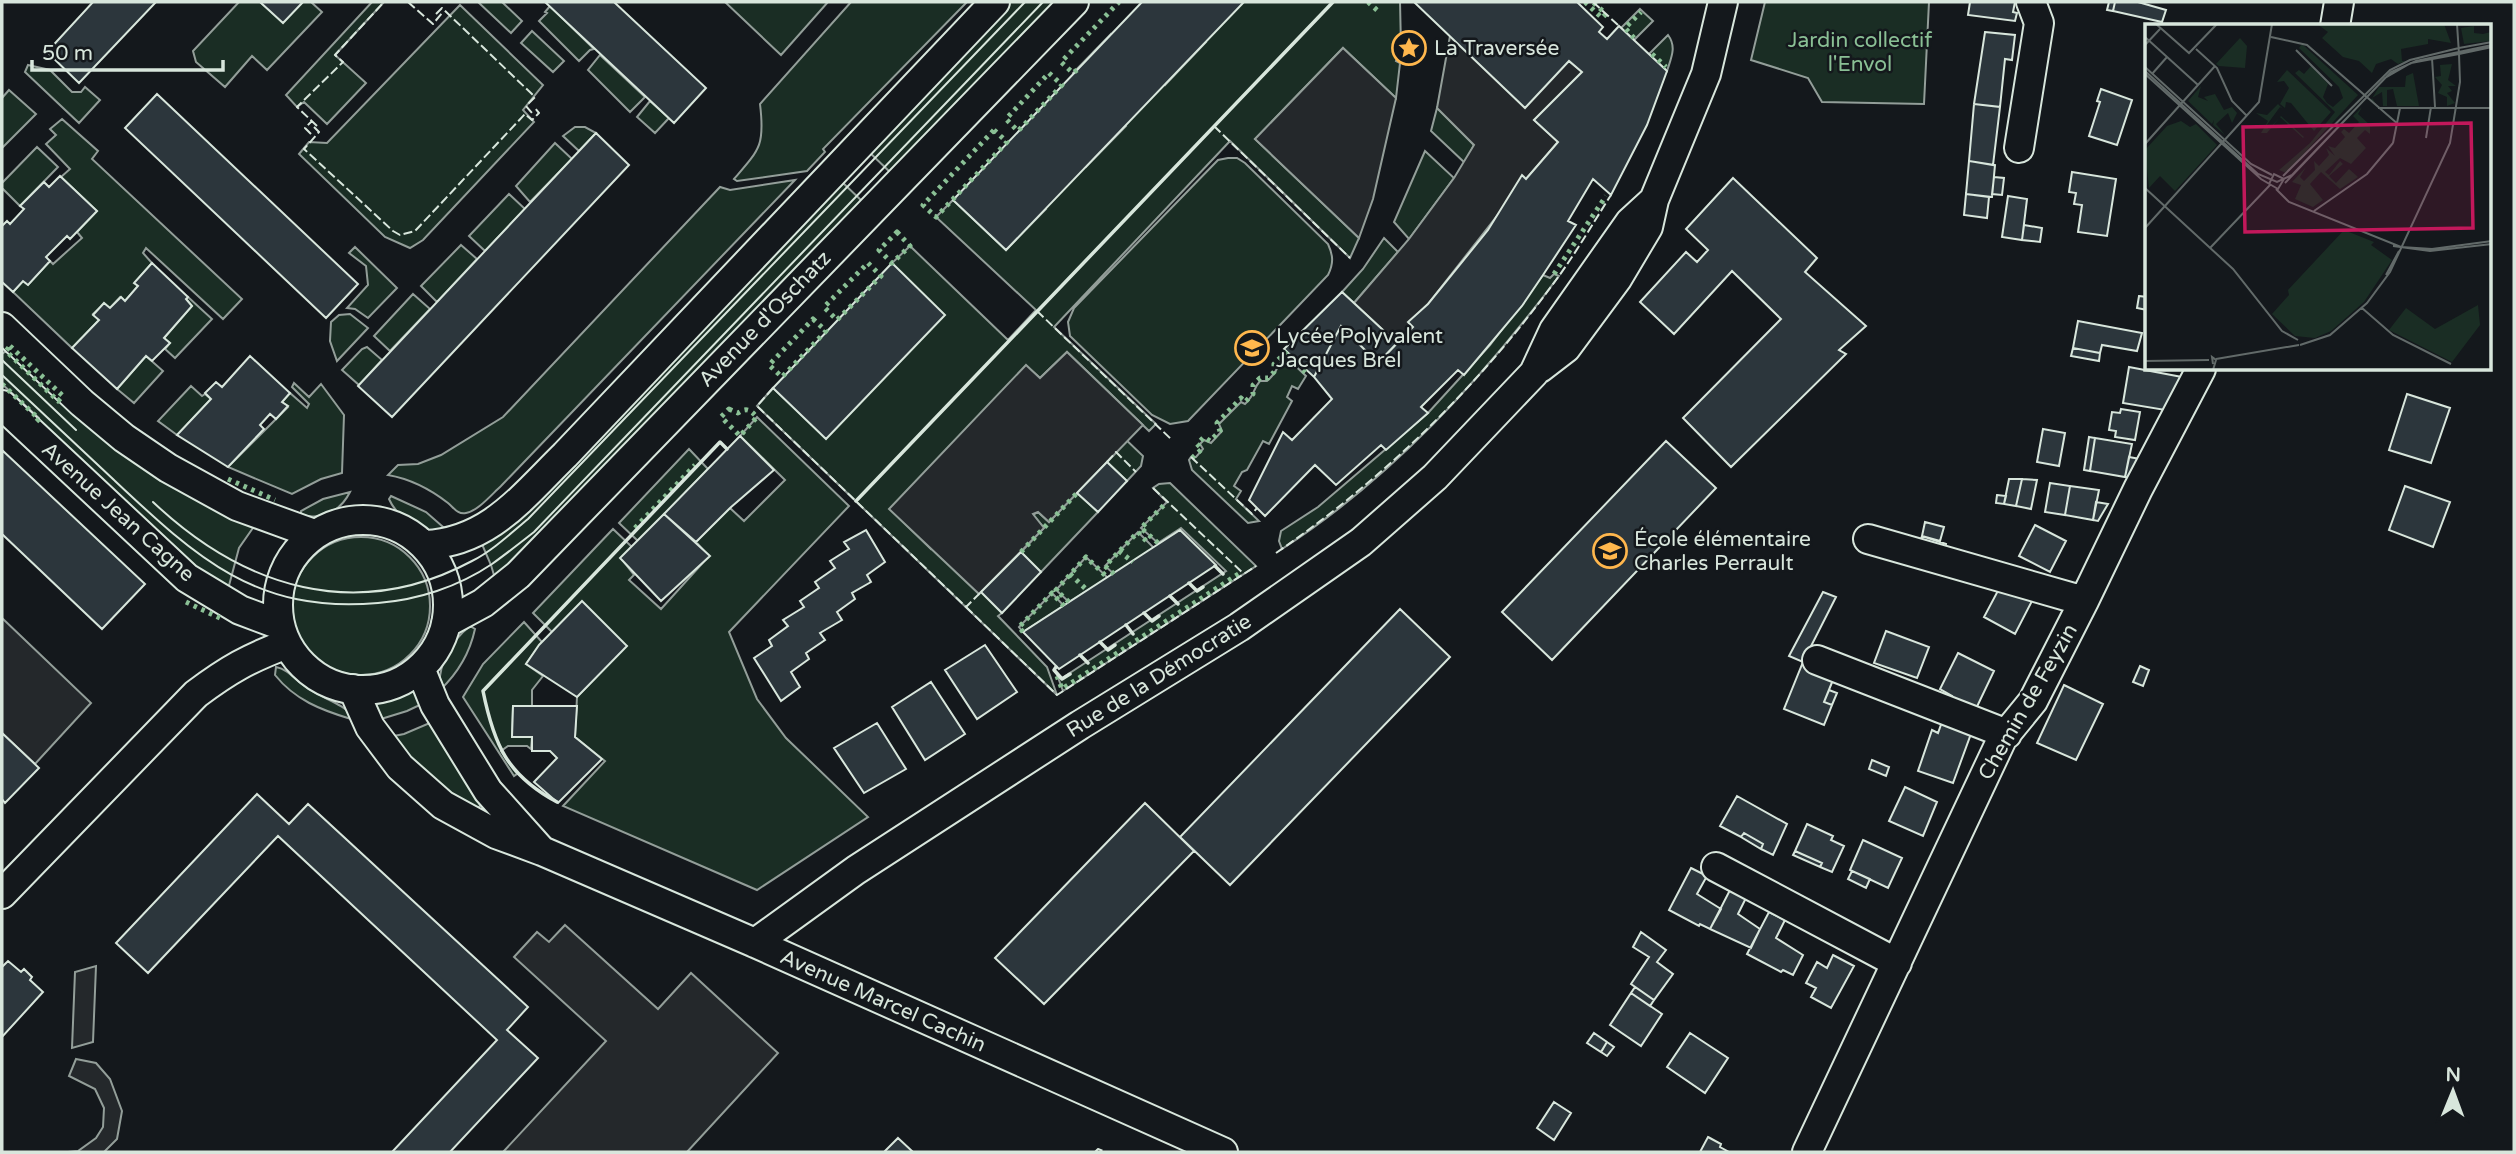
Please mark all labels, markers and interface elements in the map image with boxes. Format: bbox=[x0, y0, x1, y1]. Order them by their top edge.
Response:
inset map bbox=[2145, 24, 2492, 371]
scale bar bbox=[32, 28, 222, 72]
park label: Jardin collectif l'Envol bbox=[1788, 28, 1932, 77]
place icon: La Traversée bbox=[1390, 29, 1428, 67]
place label: La Traversée bbox=[1434, 36, 1559, 61]
text: 50 m bbox=[42, 41, 93, 66]
street label: Avenue d'Oschatz bbox=[694, 246, 836, 392]
place label: Lycée Polyvalent Jacques Brel bbox=[1276, 324, 1443, 373]
school or university icon: Lycée Polyvalent Jacques Brel bbox=[1233, 329, 1271, 367]
street label: Avenue Jean Cagne bbox=[37, 437, 200, 587]
place label: École élémentaire Charles Perrault bbox=[1634, 527, 1811, 576]
school or university icon: École élémentaire Charles Perrault bbox=[1591, 532, 1629, 570]
street label: Rue de la Démocratie bbox=[1062, 609, 1256, 743]
street label: Chemin de Feyzin bbox=[1973, 619, 2083, 785]
street label: Avenue Marcel Cachin bbox=[776, 944, 990, 1058]
north arrow bbox=[2418, 1056, 2488, 1126]
text: N bbox=[2445, 1064, 2461, 1086]

